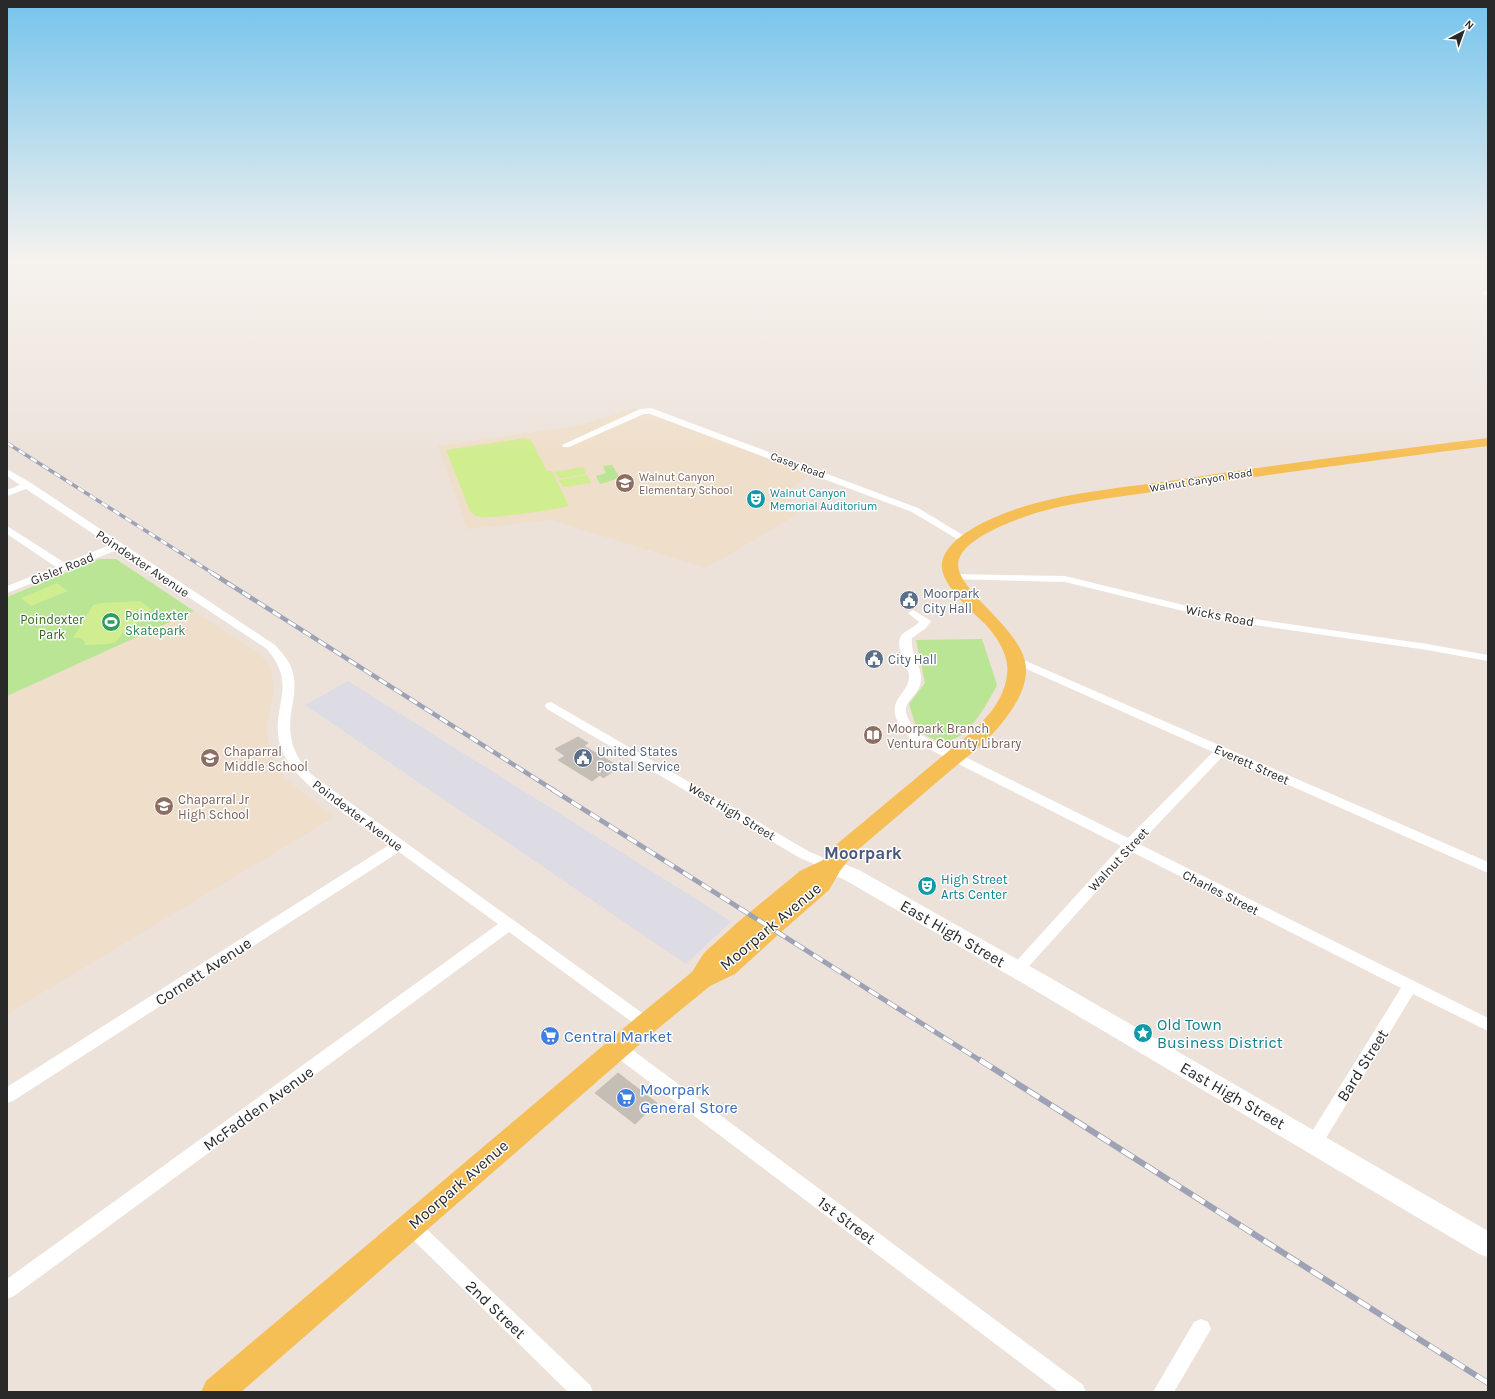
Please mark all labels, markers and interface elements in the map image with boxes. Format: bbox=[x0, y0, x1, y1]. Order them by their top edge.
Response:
north arrow bbox=[1443, 12, 1483, 52]
text: N bbox=[1462, 17, 1476, 32]
street label: Casey Road bbox=[769, 450, 827, 481]
street label: Walnut Canyon Road bbox=[1149, 466, 1253, 495]
place label: Walnut Canyon Elementary School bbox=[639, 471, 732, 497]
school or university icon: Walnut Canyon Elementary School bbox=[614, 472, 636, 494]
place label: Walnut Canyon Memorial Auditorium bbox=[770, 487, 877, 513]
theatre icon: Walnut Canyon Memorial Auditorium bbox=[745, 488, 767, 510]
street label: Poindexter Avenue bbox=[93, 527, 192, 600]
street label: Gisler Road bbox=[28, 549, 96, 588]
place label: Moorpark City Hall bbox=[923, 586, 980, 616]
public building icon: Moorpark City Hall bbox=[898, 589, 920, 611]
street label: Wicks Road bbox=[1184, 602, 1255, 629]
place label: Poindexter Skatepark bbox=[125, 608, 189, 638]
sports icon: Poindexter Skatepark bbox=[100, 611, 122, 633]
park label: Poindexter Park bbox=[20, 612, 84, 642]
public building icon: City Hall bbox=[863, 648, 885, 670]
place label: City Hall bbox=[888, 652, 937, 667]
place label: Moorpark Branch Ventura County Library bbox=[887, 721, 1021, 751]
library icon: Moorpark Branch Ventura County Library bbox=[862, 724, 884, 746]
street label: Everett Street bbox=[1212, 741, 1292, 788]
place label: Chaparral Middle School bbox=[224, 744, 308, 774]
place label: United States Postal Service bbox=[597, 744, 680, 774]
school or university icon: Chaparral Middle School bbox=[199, 747, 221, 769]
public building icon: United States Postal Service bbox=[572, 747, 594, 769]
street label: Poindexter Avenue bbox=[310, 777, 406, 854]
street label: West High Street bbox=[685, 779, 778, 843]
place label: Chaparral Jr High School bbox=[178, 792, 249, 822]
school or university icon: Chaparral Jr High School bbox=[153, 795, 175, 817]
street label: Walnut Street bbox=[1085, 824, 1152, 894]
district label: Moorpark bbox=[824, 843, 902, 863]
street label: Charles Street bbox=[1180, 867, 1262, 918]
place label: High Street Arts Center bbox=[941, 872, 1008, 902]
theatre icon: High Street Arts Center bbox=[916, 875, 938, 897]
street label: Moorpark Avenue bbox=[716, 879, 825, 974]
street label: East High Street bbox=[897, 896, 1009, 971]
street label: Cornett Avenue bbox=[152, 933, 255, 1010]
place label: Old Town Business District bbox=[1157, 1015, 1283, 1052]
place icon: Old Town Business District bbox=[1132, 1022, 1154, 1044]
supermarket icon: Central Market bbox=[539, 1025, 561, 1047]
street label: Bard Street bbox=[1333, 1026, 1392, 1105]
place label: Central Market bbox=[564, 1027, 672, 1046]
street label: East High Street bbox=[1177, 1058, 1289, 1133]
street label: McFadden Avenue bbox=[199, 1062, 317, 1155]
place label: Moorpark General Store bbox=[640, 1080, 738, 1117]
supermarket icon: Moorpark General Store bbox=[615, 1087, 637, 1109]
street label: Moorpark Avenue bbox=[404, 1136, 512, 1233]
street label: 1st Street bbox=[814, 1193, 879, 1248]
street label: 2nd Street bbox=[462, 1276, 530, 1343]

